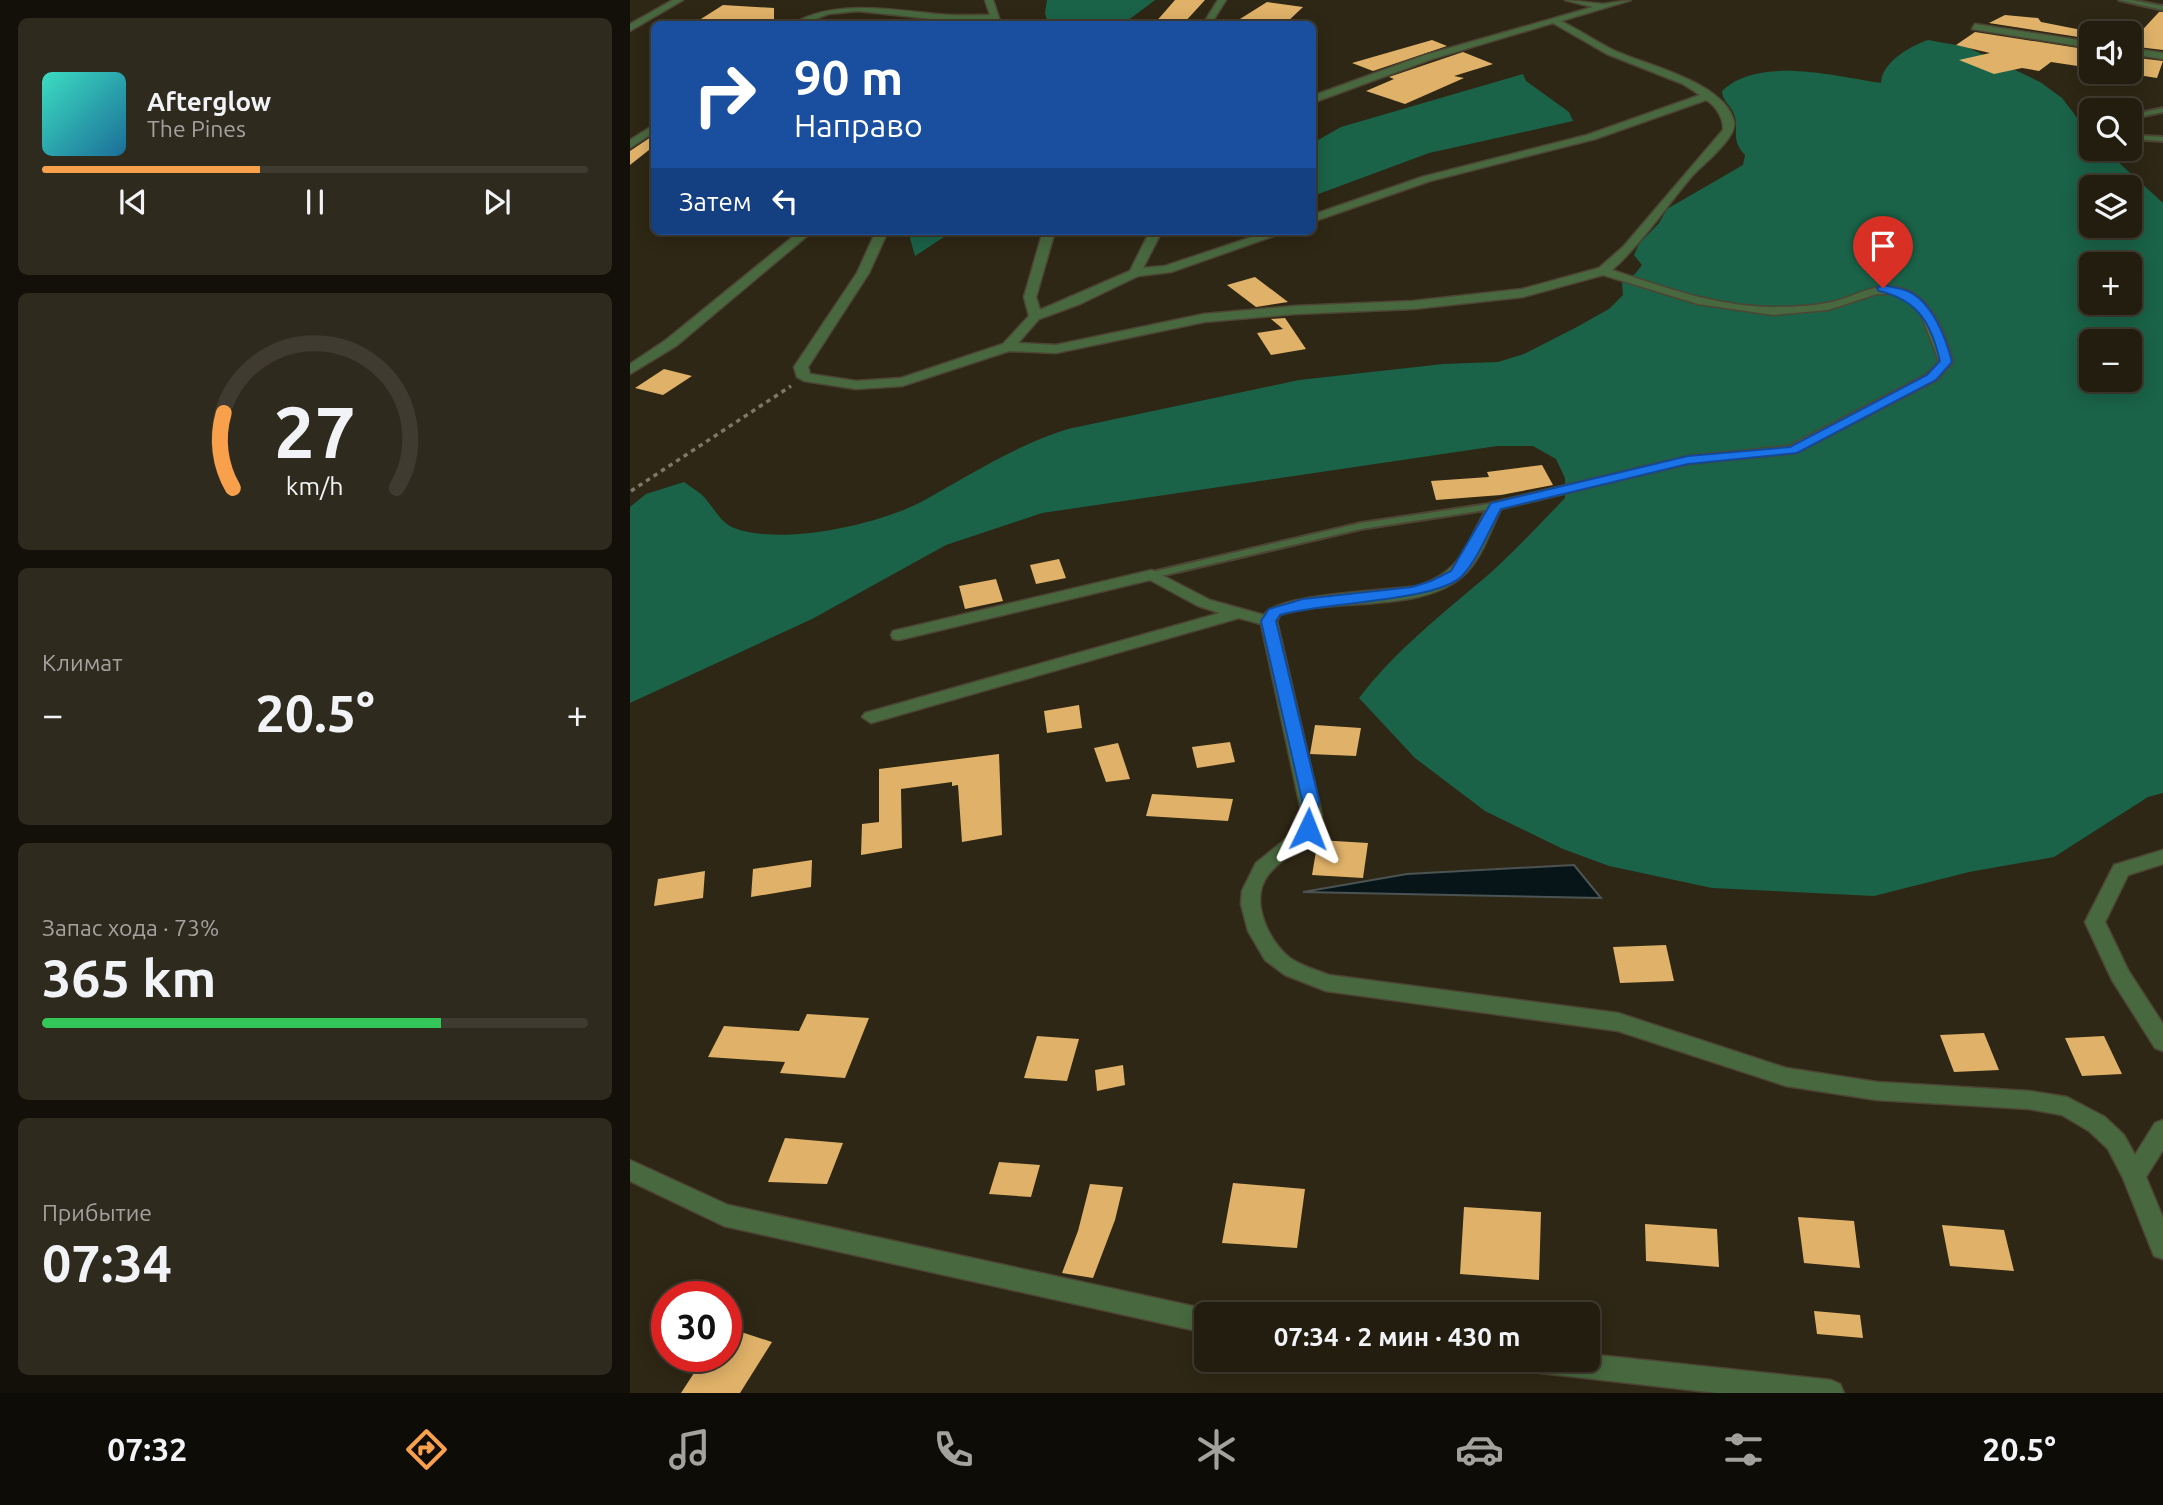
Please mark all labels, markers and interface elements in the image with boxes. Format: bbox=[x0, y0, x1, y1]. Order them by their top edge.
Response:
map controls bbox=[2079, 21, 2142, 392]
button: sound bbox=[2079, 21, 2142, 84]
icon: right bbox=[679, 49, 770, 140]
text: 90 m bbox=[794, 49, 903, 104]
text: Afterglow bbox=[147, 87, 271, 116]
button: search bbox=[2079, 98, 2142, 161]
text: Направо bbox=[794, 107, 923, 143]
text: The Pines bbox=[147, 116, 246, 141]
button: layers bbox=[2079, 175, 2142, 238]
icon: left bbox=[766, 182, 804, 220]
icon: previous bbox=[114, 183, 152, 221]
icon: pause bbox=[296, 183, 334, 221]
icon: next bbox=[478, 183, 516, 221]
text: Затем bbox=[679, 187, 752, 216]
pin bbox=[1853, 216, 1913, 288]
icon: arrive bbox=[1864, 227, 1902, 265]
button: + bbox=[2079, 252, 2142, 315]
button: − bbox=[2079, 329, 2142, 392]
text: 27 bbox=[274, 390, 356, 472]
text: km/h bbox=[286, 471, 344, 499]
text: Климат bbox=[42, 650, 122, 675]
text: 20.5° bbox=[255, 684, 375, 742]
text: − bbox=[42, 693, 63, 735]
text: + bbox=[567, 693, 588, 735]
position arrow bbox=[1271, 792, 1345, 866]
text: Запас хода · 73% bbox=[42, 915, 219, 940]
text: 365 km bbox=[42, 949, 216, 1007]
text: Прибытие bbox=[42, 1200, 152, 1225]
text: 07:34 bbox=[42, 1234, 172, 1292]
speed limit sign: 30 bbox=[651, 1281, 742, 1372]
text: 07:34 · 2 мин · 430 m bbox=[1274, 1322, 1520, 1351]
icon: directions bbox=[402, 1425, 451, 1474]
icon: music bbox=[665, 1425, 714, 1474]
icon: phone bbox=[929, 1425, 978, 1474]
icon: climate bbox=[1192, 1425, 1241, 1474]
icon: car bbox=[1455, 1425, 1504, 1474]
icon: filters bbox=[1719, 1425, 1768, 1474]
text: 07:32 bbox=[107, 1431, 187, 1467]
text: 20.5° bbox=[1982, 1431, 2056, 1467]

